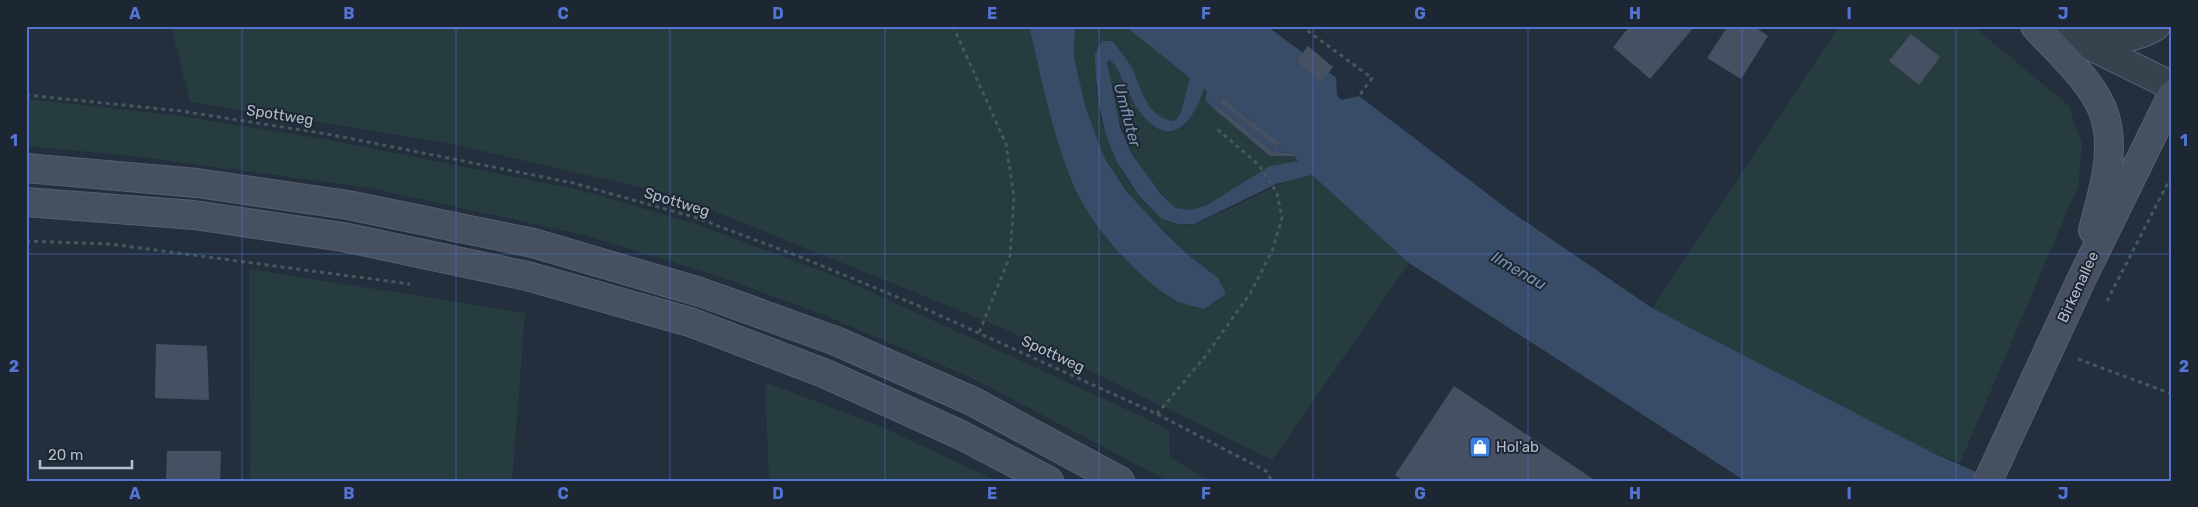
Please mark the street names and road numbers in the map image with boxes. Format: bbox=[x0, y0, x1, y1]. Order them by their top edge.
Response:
street label: Spottweg bbox=[245, 101, 315, 129]
street label: Spottweg bbox=[642, 183, 712, 221]
street label: Birkenallee bbox=[2054, 248, 2102, 326]
street label: Spottweg bbox=[1019, 332, 1087, 376]

